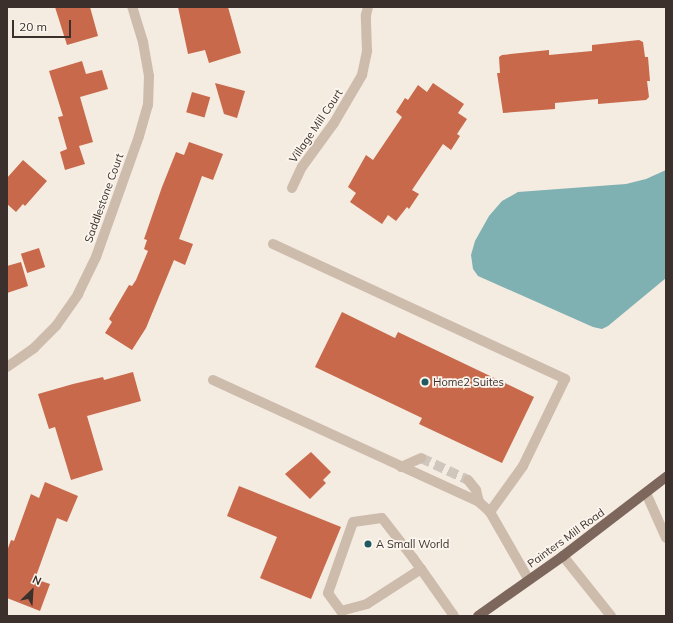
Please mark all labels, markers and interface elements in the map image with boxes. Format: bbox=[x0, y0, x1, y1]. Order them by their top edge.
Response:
scale bar bbox=[14, 12, 73, 38]
text: 20 m bbox=[19, 19, 47, 34]
street label: Village Mill Court bbox=[287, 87, 345, 165]
street label: Saddlestone Court bbox=[82, 152, 126, 244]
place label: Home2 Suites bbox=[433, 375, 504, 389]
marker: Home2 Suites bbox=[420, 377, 430, 387]
street label: Painters Mill Road bbox=[525, 506, 607, 570]
place label: A Small World bbox=[376, 537, 449, 551]
marker: A Small World bbox=[363, 539, 373, 549]
north arrow bbox=[12, 571, 52, 611]
text: N bbox=[30, 572, 44, 588]

